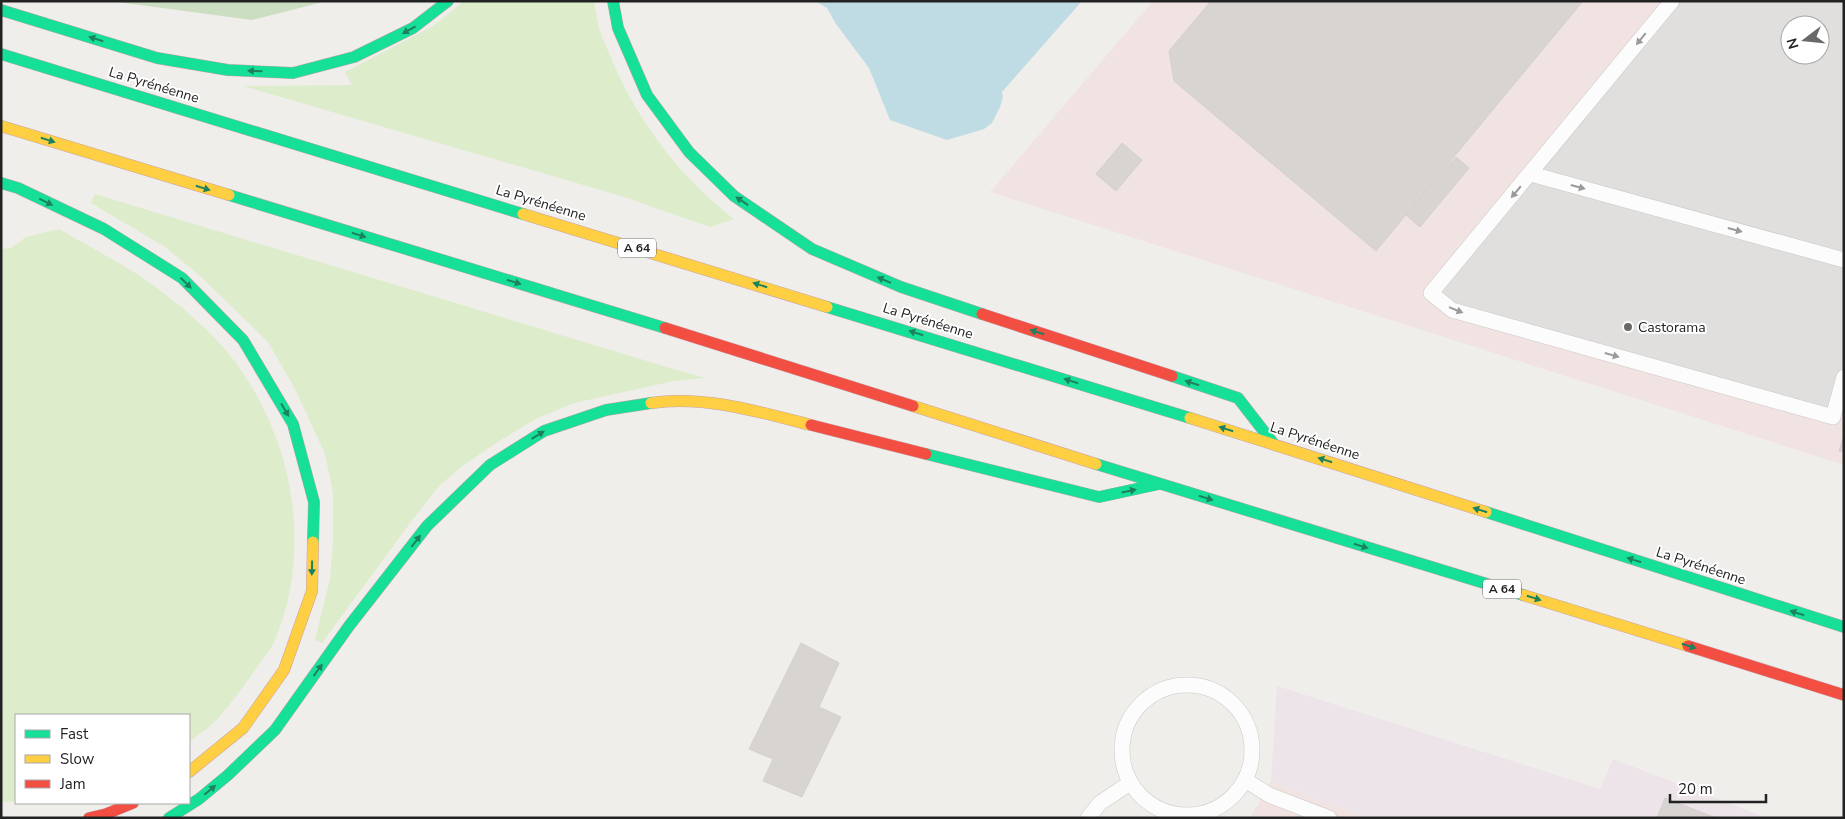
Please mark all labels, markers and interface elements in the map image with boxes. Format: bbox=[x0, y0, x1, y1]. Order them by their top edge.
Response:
north arrow bbox=[1780, 15, 1830, 65]
one-way arrow bbox=[401, 26, 416, 34]
one-way arrow bbox=[1635, 32, 1646, 45]
one-way arrow bbox=[88, 35, 103, 43]
text: N bbox=[1782, 36, 1804, 51]
street label: La Pyrénéenne bbox=[107, 62, 201, 108]
one-way arrow bbox=[246, 67, 262, 75]
one-way arrow bbox=[40, 137, 55, 145]
street label: La Pyrénéenne bbox=[494, 180, 588, 226]
one-way arrow bbox=[1571, 183, 1586, 191]
one-way arrow bbox=[196, 184, 211, 192]
one-way arrow bbox=[1510, 185, 1521, 198]
one-way arrow bbox=[736, 196, 749, 206]
one-way arrow bbox=[39, 198, 53, 206]
one-way arrow bbox=[1727, 226, 1742, 234]
one-way arrow bbox=[351, 231, 366, 239]
road number: A 64 bbox=[618, 238, 656, 258]
one-way arrow bbox=[877, 275, 891, 283]
one-way arrow bbox=[180, 277, 192, 289]
one-way arrow bbox=[507, 278, 522, 286]
one-way arrow bbox=[752, 281, 767, 289]
street label: La Pyrénéenne bbox=[881, 298, 975, 344]
one-way arrow bbox=[1449, 306, 1464, 314]
place label: Castorama bbox=[1638, 318, 1706, 337]
marker: Castorama bbox=[1622, 321, 1634, 333]
one-way arrow bbox=[908, 328, 923, 336]
one-way arrow bbox=[1030, 328, 1045, 336]
one-way arrow bbox=[1605, 351, 1620, 359]
one-way arrow bbox=[1063, 376, 1078, 384]
one-way arrow bbox=[1184, 379, 1199, 386]
one-way arrow bbox=[281, 404, 290, 417]
street label: La Pyrénéenne bbox=[1268, 418, 1362, 464]
one-way arrow bbox=[1218, 424, 1233, 432]
one-way arrow bbox=[531, 431, 544, 440]
one-way arrow bbox=[1317, 456, 1332, 464]
one-way arrow bbox=[1121, 487, 1137, 495]
one-way arrow bbox=[1199, 495, 1214, 503]
one-way arrow bbox=[1472, 506, 1487, 513]
one-way arrow bbox=[410, 535, 421, 548]
one-way arrow bbox=[1354, 542, 1369, 550]
street label: La Pyrénéenne bbox=[1654, 543, 1748, 589]
one-way arrow bbox=[1627, 556, 1642, 564]
one-way arrow bbox=[308, 560, 316, 576]
road number: A 64 bbox=[1483, 580, 1521, 598]
one-way arrow bbox=[1526, 595, 1541, 603]
one-way arrow bbox=[1790, 608, 1805, 616]
one-way arrow bbox=[1681, 643, 1696, 651]
one-way arrow bbox=[312, 664, 323, 677]
legend bbox=[15, 714, 190, 804]
text: Fast bbox=[60, 724, 89, 744]
text: Slow bbox=[60, 749, 95, 769]
scale bar bbox=[1670, 772, 1766, 804]
text: Jam bbox=[59, 774, 86, 794]
text: 20 m bbox=[1678, 779, 1713, 799]
one-way arrow bbox=[203, 785, 216, 796]

